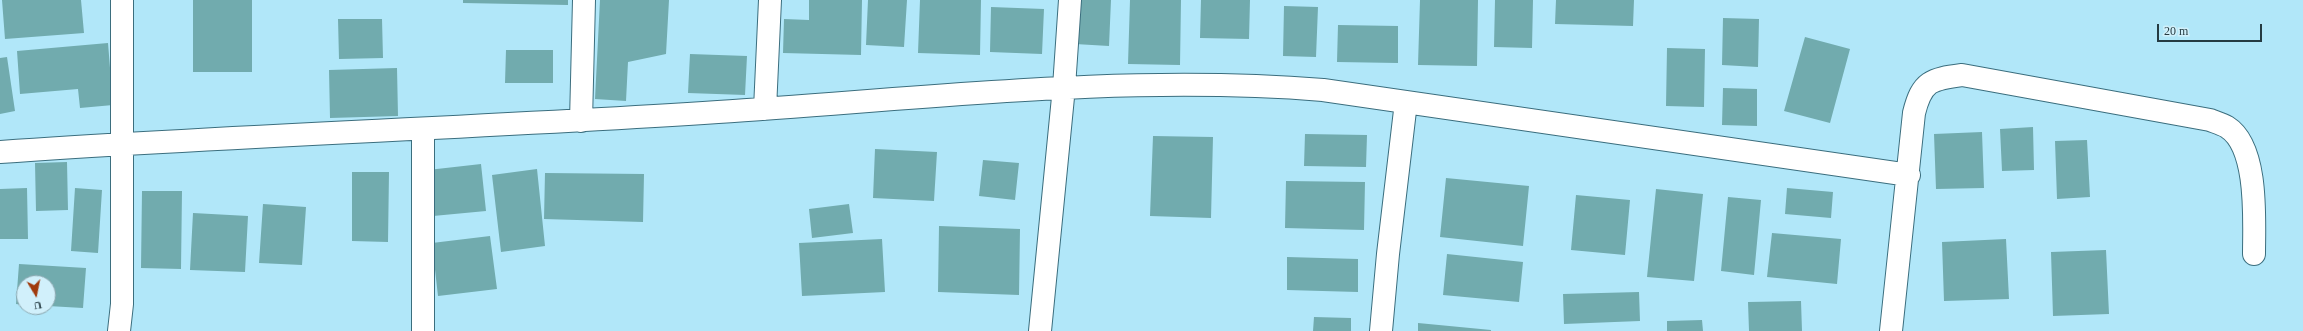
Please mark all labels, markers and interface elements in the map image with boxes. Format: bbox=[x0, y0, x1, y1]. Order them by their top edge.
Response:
scale bar bbox=[2159, 16, 2264, 42]
text: 20 m bbox=[2164, 24, 2188, 38]
north arrow bbox=[16, 275, 56, 315]
text: U bbox=[33, 299, 43, 312]

